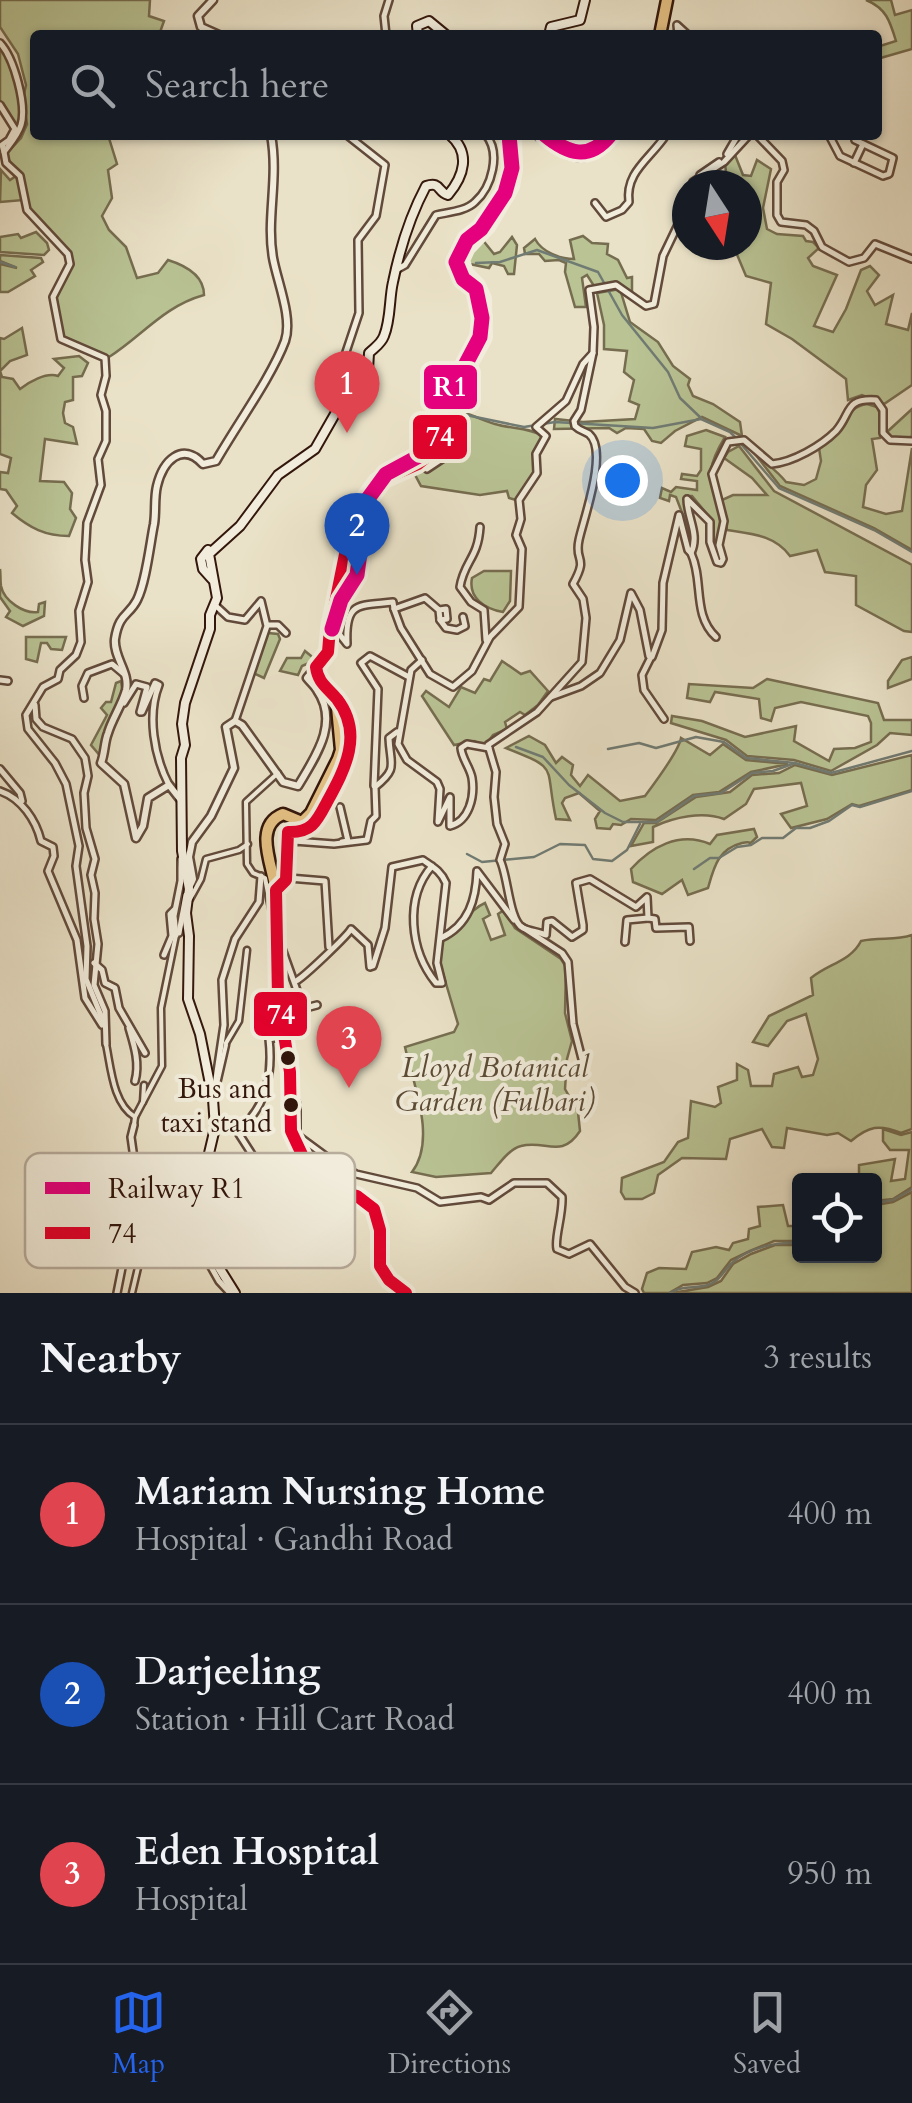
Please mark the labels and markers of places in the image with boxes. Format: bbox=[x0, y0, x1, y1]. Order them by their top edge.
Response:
pin: 1 bbox=[314, 350, 380, 433]
pin: 2 bbox=[324, 492, 390, 575]
pin: 3 bbox=[316, 1006, 382, 1088]
unlabelled marker bbox=[278, 1048, 298, 1068]
place label: Bus and taxi stand bbox=[161, 1070, 272, 1142]
marker: Bus and taxi stand bbox=[281, 1095, 301, 1115]

